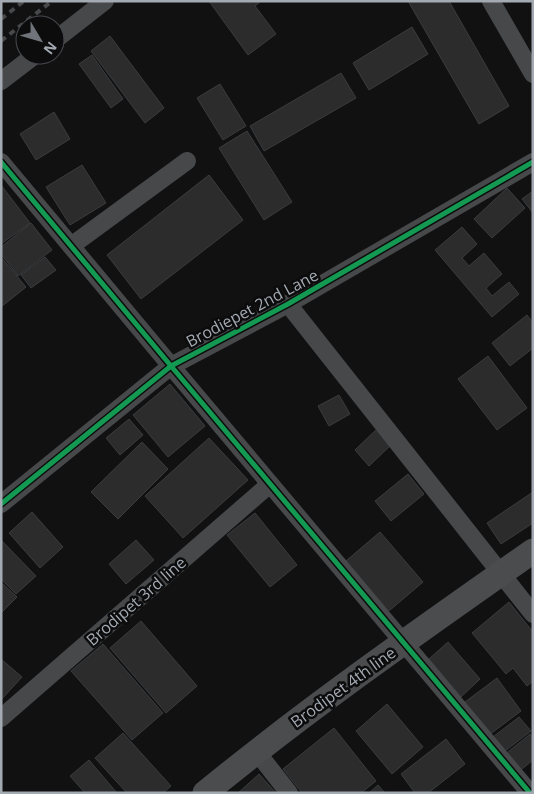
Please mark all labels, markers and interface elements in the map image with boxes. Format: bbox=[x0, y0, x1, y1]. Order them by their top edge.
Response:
north arrow bbox=[15, 15, 65, 65]
text: N bbox=[40, 38, 62, 59]
street label: Brodiepet 2nd Lane bbox=[182, 264, 322, 352]
street label: Brodipet 3rd line bbox=[81, 552, 191, 650]
street label: Brodipet 4th line bbox=[286, 641, 400, 733]

